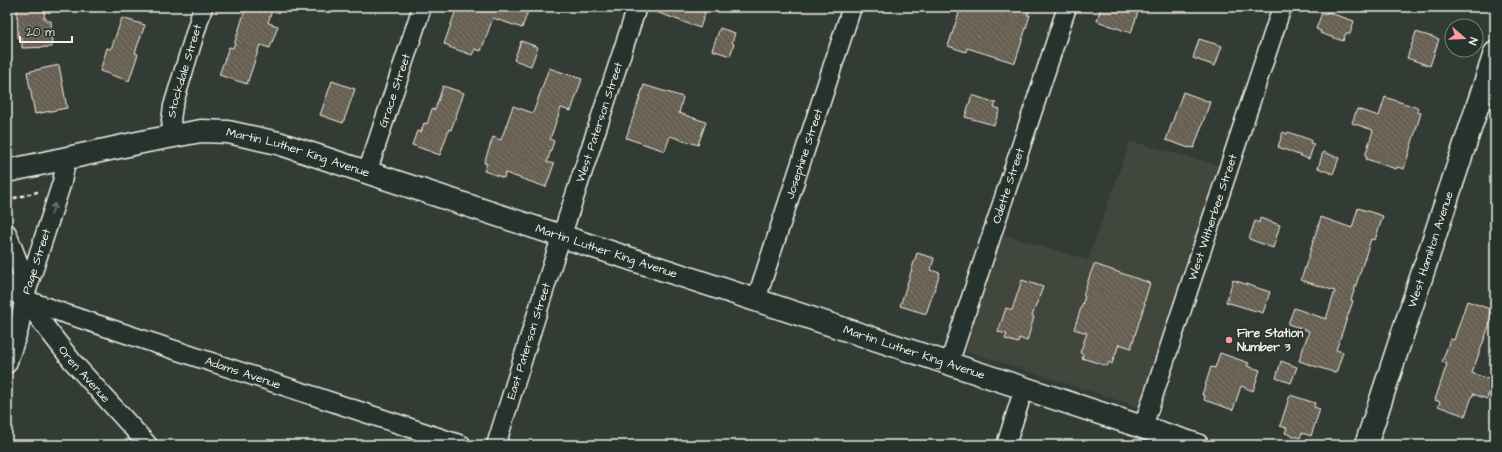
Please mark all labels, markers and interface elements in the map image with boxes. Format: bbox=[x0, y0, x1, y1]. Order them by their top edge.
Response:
scale bar bbox=[20, 18, 72, 44]
north arrow bbox=[1444, 18, 1484, 58]
street label: Stockdale Street bbox=[163, 22, 206, 119]
text: 20 m bbox=[26, 24, 55, 41]
text: N bbox=[1465, 35, 1481, 47]
street label: Grace Street bbox=[374, 51, 415, 130]
street label: West Paterson Street bbox=[571, 59, 627, 185]
street label: Josephine Street bbox=[781, 106, 827, 201]
street label: Martin Luther King Avenue bbox=[225, 123, 372, 181]
street label: Odette Street bbox=[988, 145, 1028, 226]
street label: West Witherbee Street bbox=[1184, 152, 1241, 283]
street label: West Hamilton Avenue bbox=[1403, 189, 1458, 310]
one-way arrow bbox=[50, 203, 58, 215]
street label: Martin Luther King Avenue bbox=[533, 220, 680, 282]
street label: Page Street bbox=[18, 226, 55, 296]
street label: East Paterson Street bbox=[502, 280, 555, 401]
street label: Martin Luther King Avenue bbox=[841, 321, 988, 383]
place label: Fire Station Number 3 bbox=[1237, 325, 1303, 356]
marker: Fire Station Number 3 bbox=[1224, 335, 1234, 345]
street label: Oren Avenue bbox=[55, 342, 115, 407]
street label: Adams Avenue bbox=[203, 352, 284, 393]

